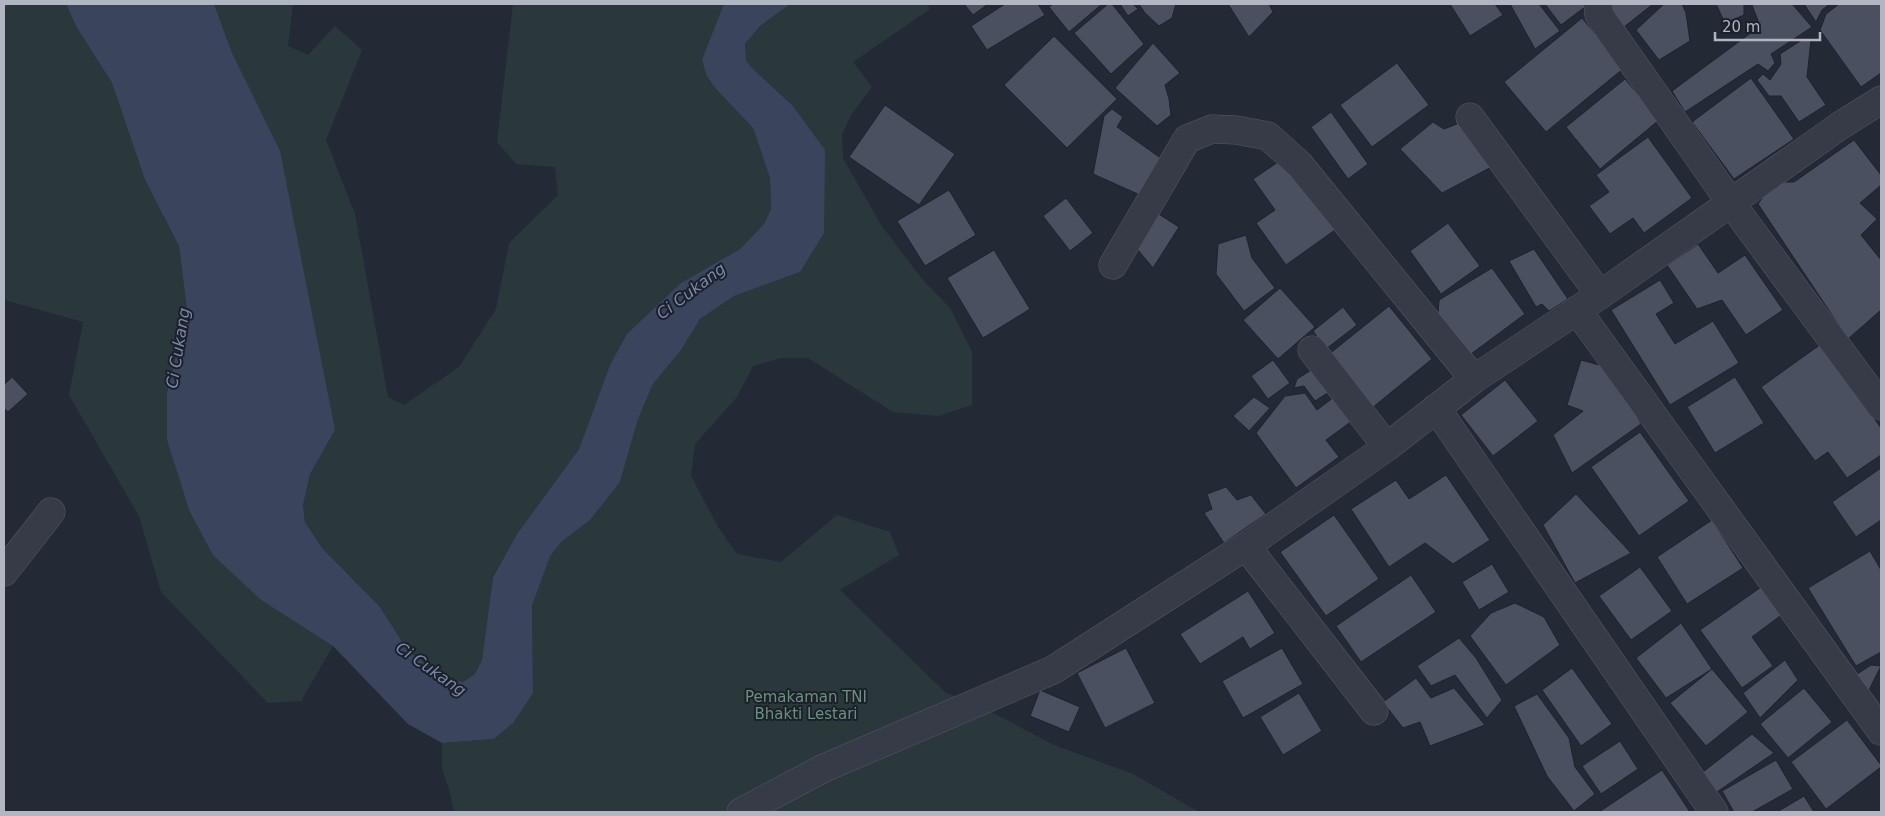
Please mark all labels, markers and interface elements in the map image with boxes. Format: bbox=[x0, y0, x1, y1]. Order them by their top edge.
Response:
scale bar bbox=[1715, 10, 1820, 42]
text: 20 m bbox=[1722, 18, 1760, 36]
water label: Ci Cukang bbox=[653, 259, 729, 323]
water label: Ci Cukang bbox=[162, 306, 194, 390]
water label: Ci Cukang bbox=[392, 638, 470, 700]
park label: Pemakaman TNI Bhakti Lestari bbox=[745, 688, 867, 723]

